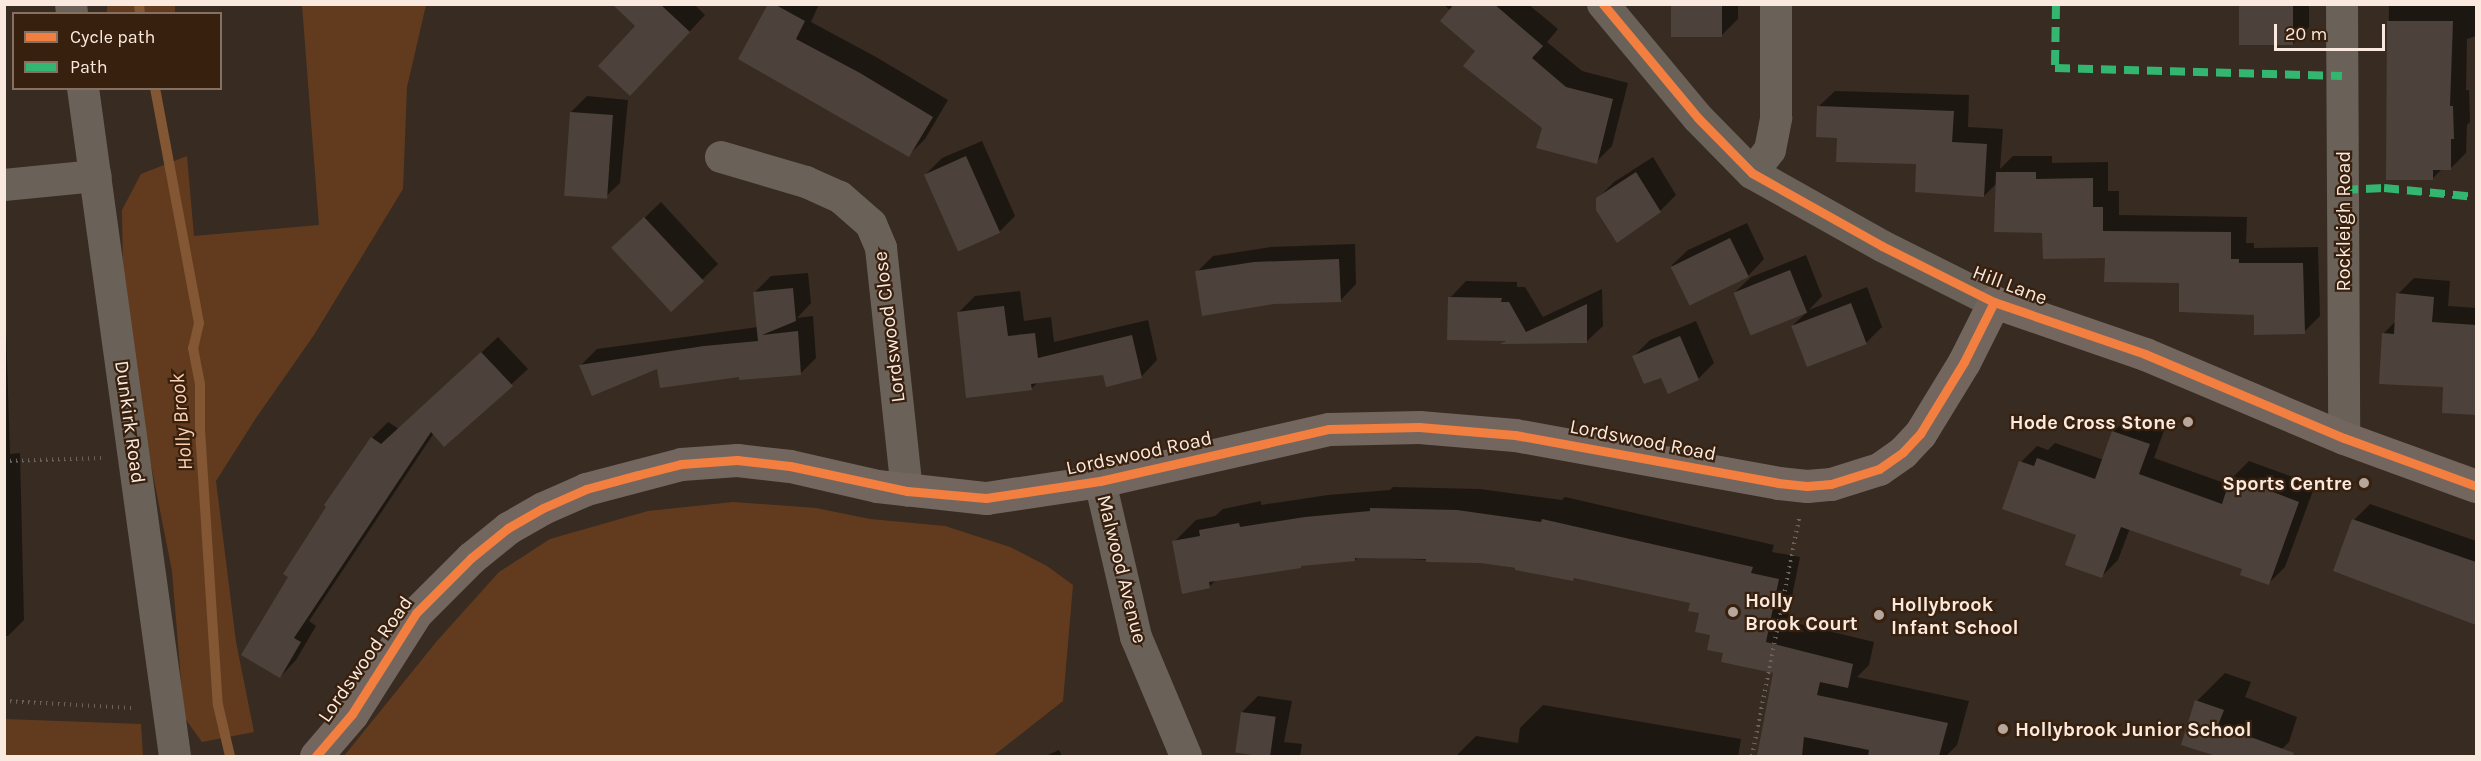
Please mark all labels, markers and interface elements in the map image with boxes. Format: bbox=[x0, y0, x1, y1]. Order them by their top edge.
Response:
legend bbox=[12, 12, 222, 90]
scale bar bbox=[2277, 12, 2388, 50]
text: 20 m bbox=[2285, 23, 2327, 45]
text: Cycle path bbox=[70, 26, 155, 48]
text: Path bbox=[70, 56, 108, 78]
street label: Rockleigh Road bbox=[2331, 151, 2355, 291]
street label: Lordswood Close bbox=[868, 250, 910, 404]
street label: Hill Lane bbox=[1969, 260, 2051, 310]
street label: Dunkirk Road bbox=[109, 359, 151, 485]
water label: Holly Brook bbox=[164, 372, 198, 472]
place label: Hode Cross Stone bbox=[2010, 410, 2176, 434]
street label: Lordswood Road bbox=[1568, 414, 1718, 466]
marker: Hode Cross Stone bbox=[2181, 415, 2195, 429]
street label: Lordswood Road bbox=[1064, 426, 1214, 480]
place label: Sports Centre bbox=[2222, 471, 2352, 495]
marker: Sports Centre bbox=[2357, 476, 2371, 490]
street label: Malwood Avenue bbox=[1092, 492, 1152, 646]
place label: Holly Brook Court bbox=[1745, 588, 1858, 635]
street label: Lordswood Road bbox=[312, 591, 418, 727]
place label: Hollybrook Infant School bbox=[1891, 592, 2019, 639]
marker: Holly Brook Court bbox=[1726, 605, 1740, 619]
marker: Hollybrook Infant School bbox=[1872, 608, 1886, 622]
place label: Hollybrook Junior School bbox=[2015, 717, 2252, 741]
marker: Hollybrook Junior School bbox=[1996, 722, 2010, 736]

